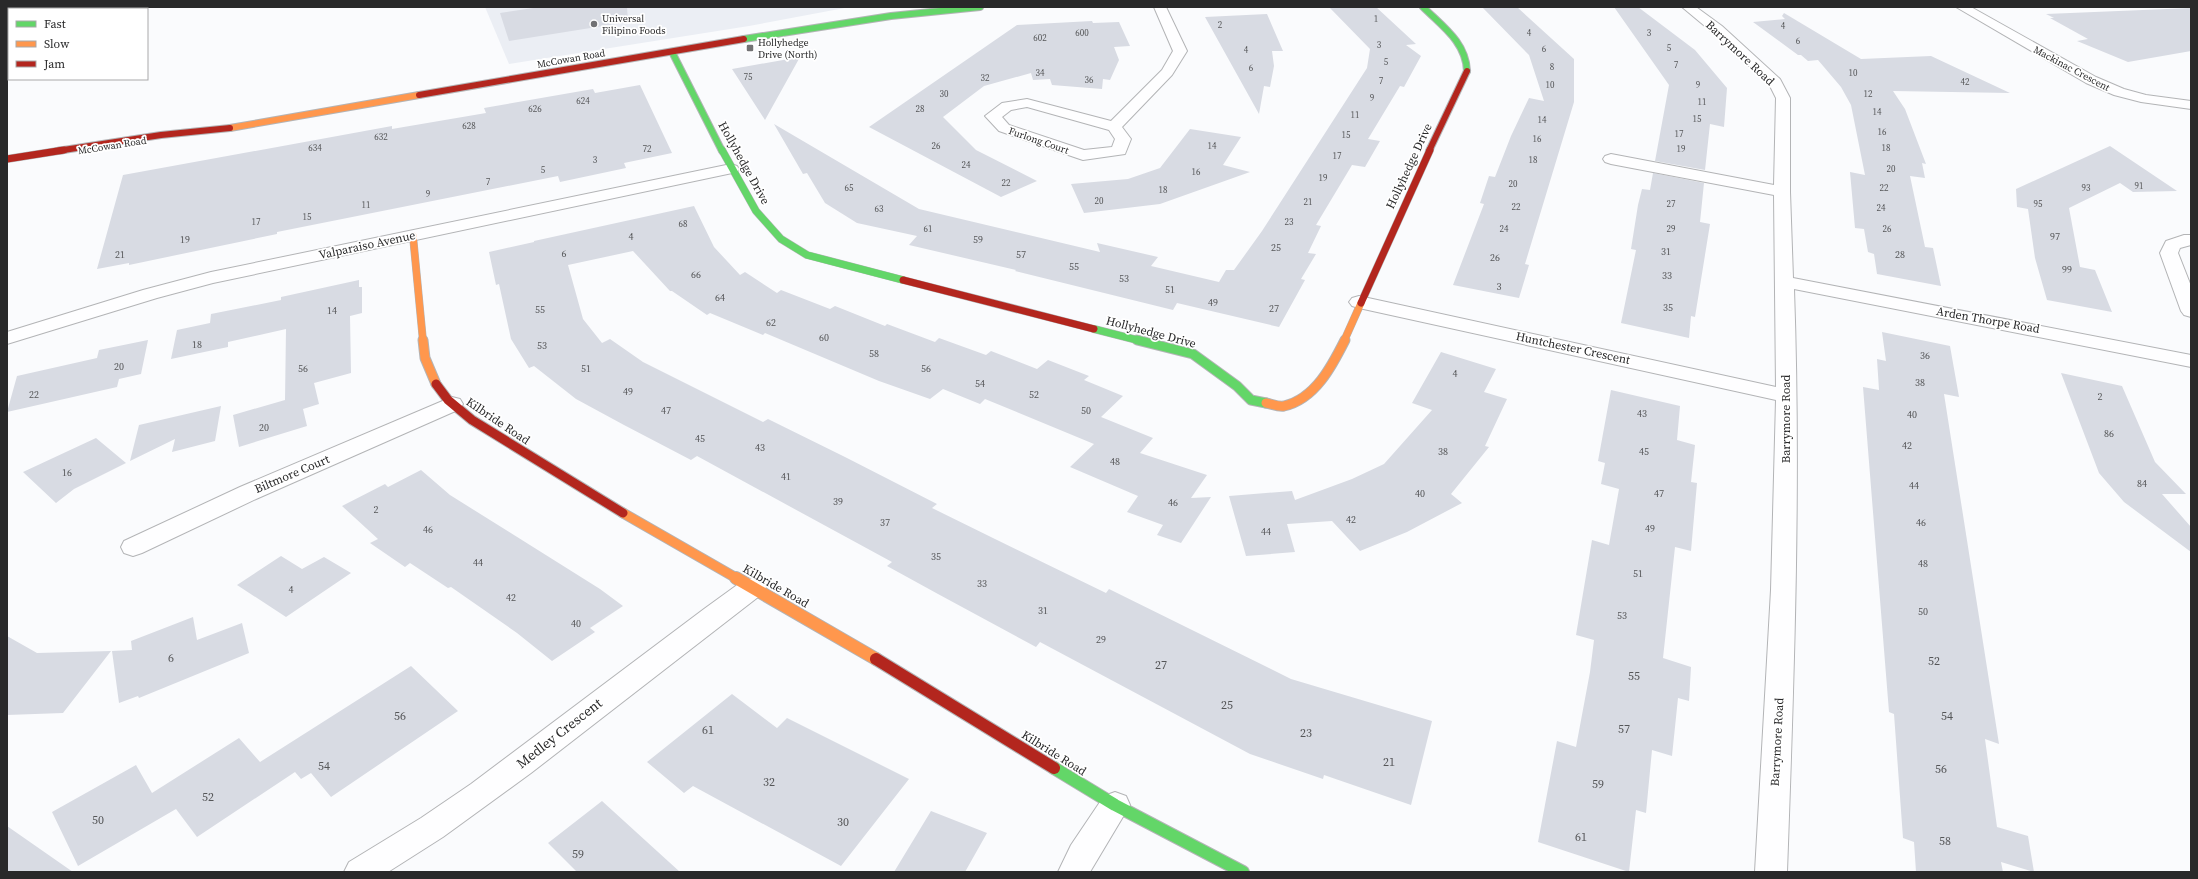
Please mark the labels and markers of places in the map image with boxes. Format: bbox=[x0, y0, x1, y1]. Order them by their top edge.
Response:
place label: Universal Filipino Foods bbox=[602, 12, 666, 37]
marker: Universal Filipino Foods bbox=[589, 19, 599, 29]
place label: Hollyhedge Drive (North) bbox=[758, 36, 818, 61]
marker: Hollyhedge Drive (North) bbox=[745, 43, 755, 53]

